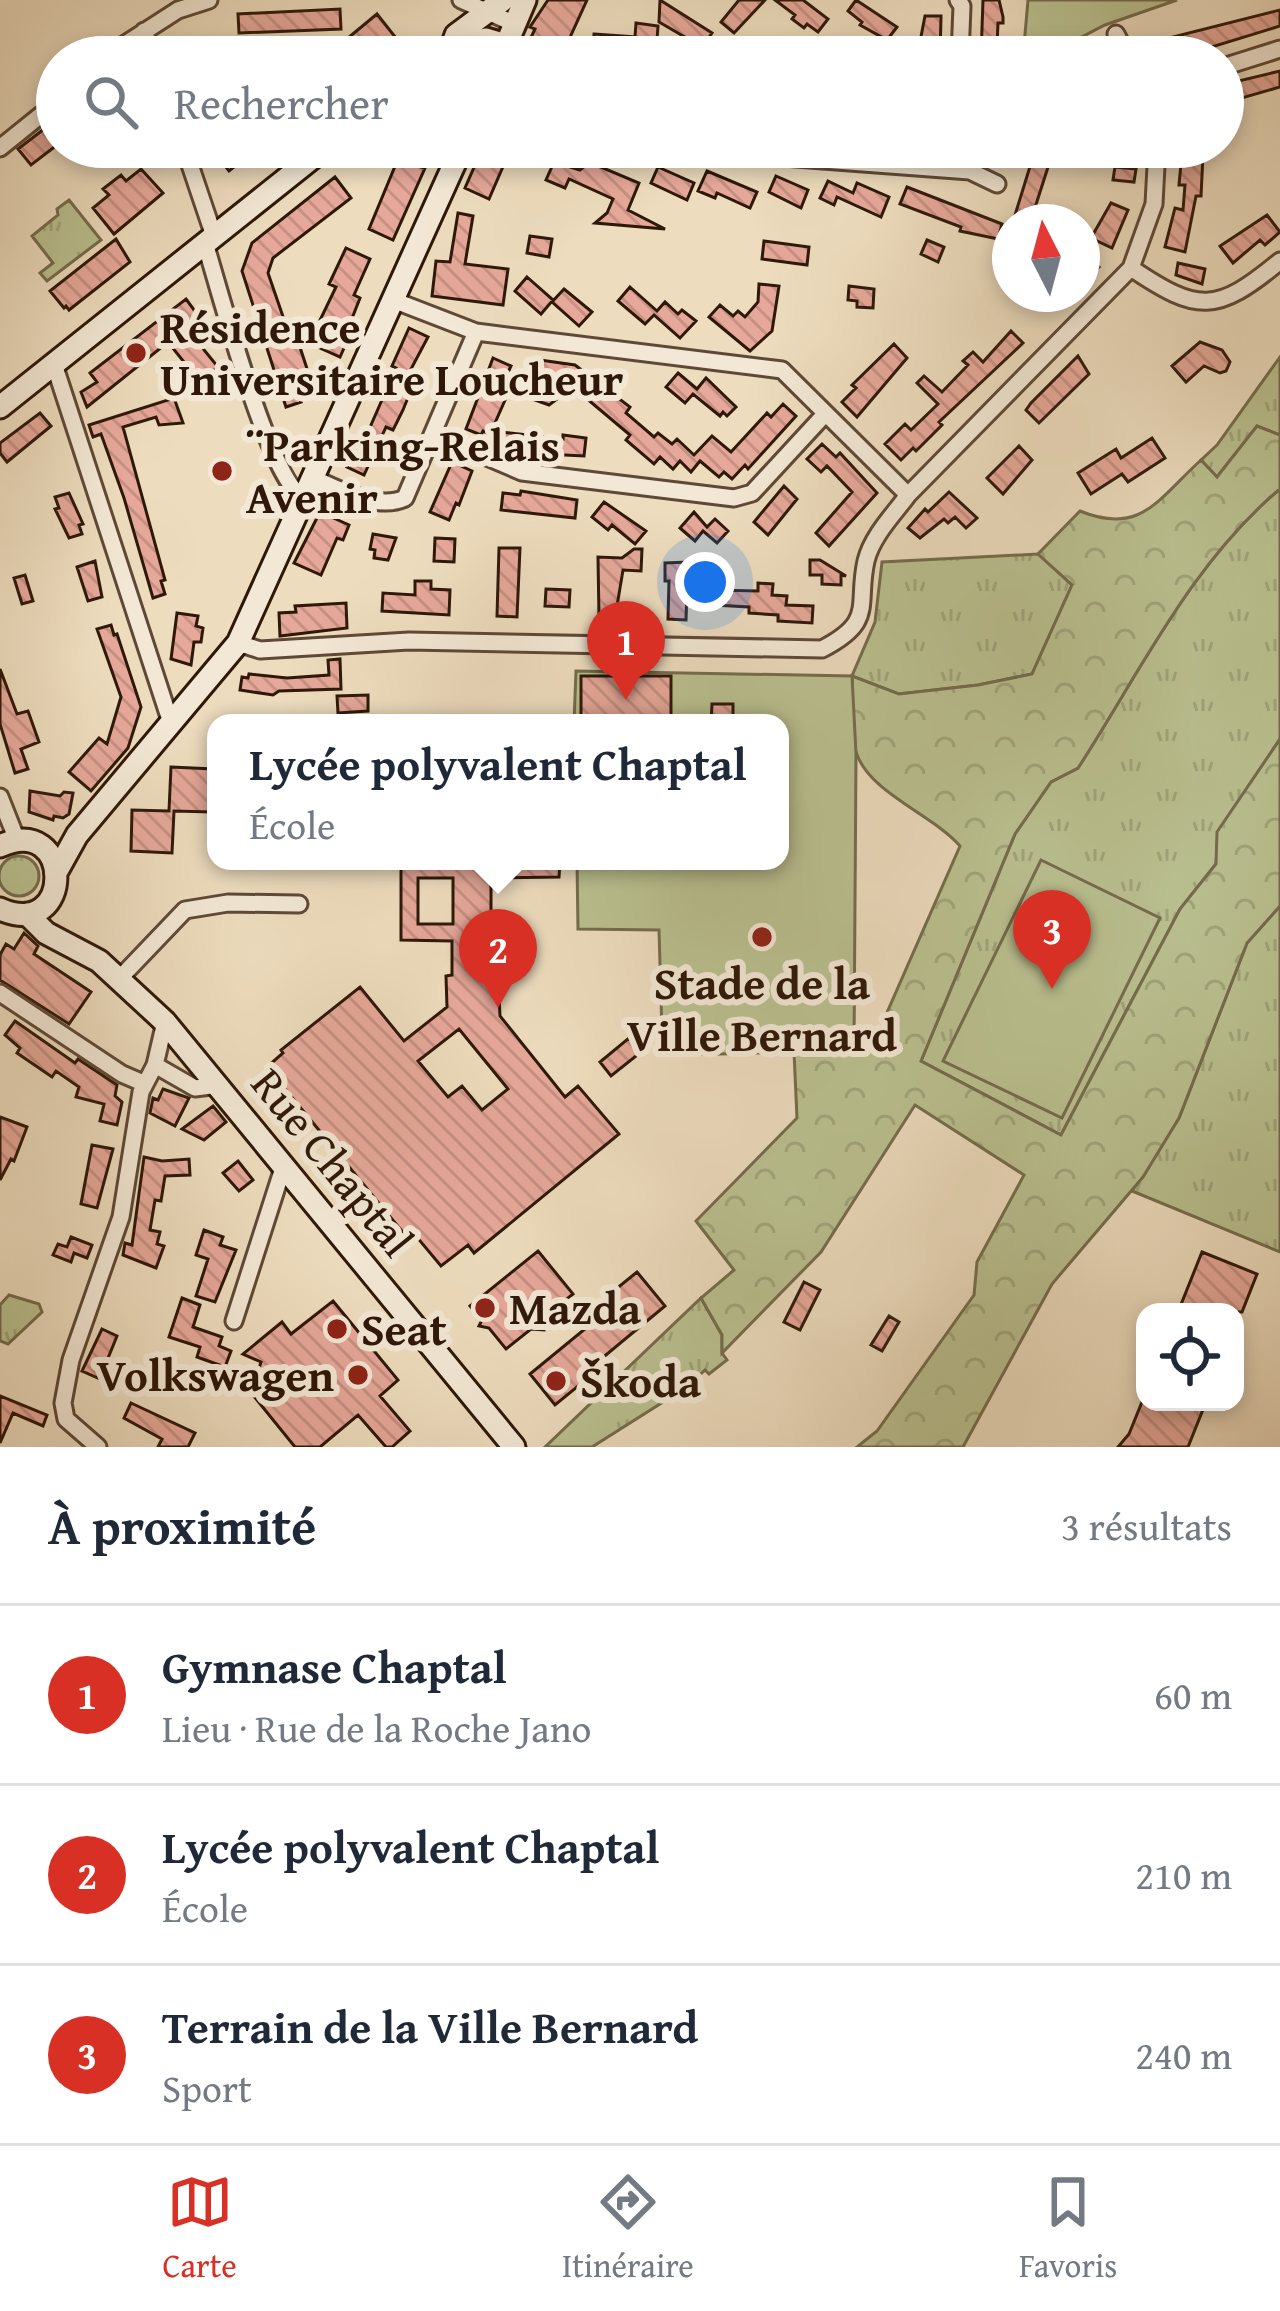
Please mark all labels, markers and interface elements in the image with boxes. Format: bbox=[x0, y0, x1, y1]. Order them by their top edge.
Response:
search box bbox=[36, 36, 1244, 168]
icon: search bbox=[78, 69, 144, 135]
text: Rechercher bbox=[174, 70, 389, 135]
north arrow bbox=[992, 204, 1100, 312]
place label: Résidence Universitaire Loucheur bbox=[160, 294, 624, 411]
marker: Résidence Universitaire Loucheur bbox=[123, 340, 149, 366]
place label: ¨Parking-Relais Avenir bbox=[246, 412, 560, 529]
marker: ¨Parking-Relais Avenir bbox=[209, 458, 235, 484]
your location bbox=[675, 552, 735, 612]
pin: 1 bbox=[587, 601, 665, 700]
popup bbox=[207, 714, 789, 870]
text: Lycée polyvalent Chaptal bbox=[249, 731, 747, 796]
text: École bbox=[249, 796, 335, 853]
pin: 3 bbox=[1013, 890, 1091, 989]
pin: 2 bbox=[459, 909, 537, 1008]
marker: Stade de la Ville Bernard bbox=[749, 924, 775, 950]
place label: Stade de la Ville Bernard bbox=[627, 950, 897, 1067]
street label: Rue Chaptal bbox=[237, 1053, 430, 1270]
place label: Mazda bbox=[509, 1275, 641, 1340]
marker: Mazda bbox=[472, 1295, 498, 1321]
place label: Seat bbox=[361, 1296, 447, 1361]
map controls bbox=[1136, 1303, 1244, 1411]
button: locate bbox=[1136, 1303, 1244, 1411]
marker: Seat bbox=[324, 1316, 350, 1342]
place label: Volkswagen bbox=[96, 1342, 334, 1407]
place label: Škoda bbox=[580, 1348, 701, 1413]
marker: Volkswagen bbox=[345, 1362, 371, 1388]
marker: Škoda bbox=[543, 1368, 569, 1394]
text: À proximité bbox=[48, 1488, 316, 1563]
text: 3 résultats bbox=[1061, 1497, 1232, 1554]
text: Gymnase Chaptal bbox=[162, 1634, 507, 1699]
text: 1 bbox=[77, 1666, 97, 1723]
text: 60 m bbox=[1154, 1666, 1232, 1723]
text: Lieu · Rue de la Roche Jano bbox=[162, 1699, 591, 1756]
text: Lycée polyvalent Chaptal bbox=[162, 1814, 660, 1879]
text: 2 bbox=[77, 1846, 97, 1903]
text: 210 m bbox=[1135, 1846, 1232, 1903]
text: École bbox=[162, 1879, 248, 1936]
text: Terrain de la Ville Bernard bbox=[162, 1994, 698, 2059]
text: 3 bbox=[77, 2026, 97, 2083]
text: 240 m bbox=[1135, 2026, 1232, 2083]
text: Sport bbox=[162, 2059, 252, 2116]
tab: Carte bbox=[163, 2169, 237, 2289]
tab: Itinéraire bbox=[562, 2169, 694, 2289]
tab: Favoris bbox=[1019, 2169, 1117, 2289]

